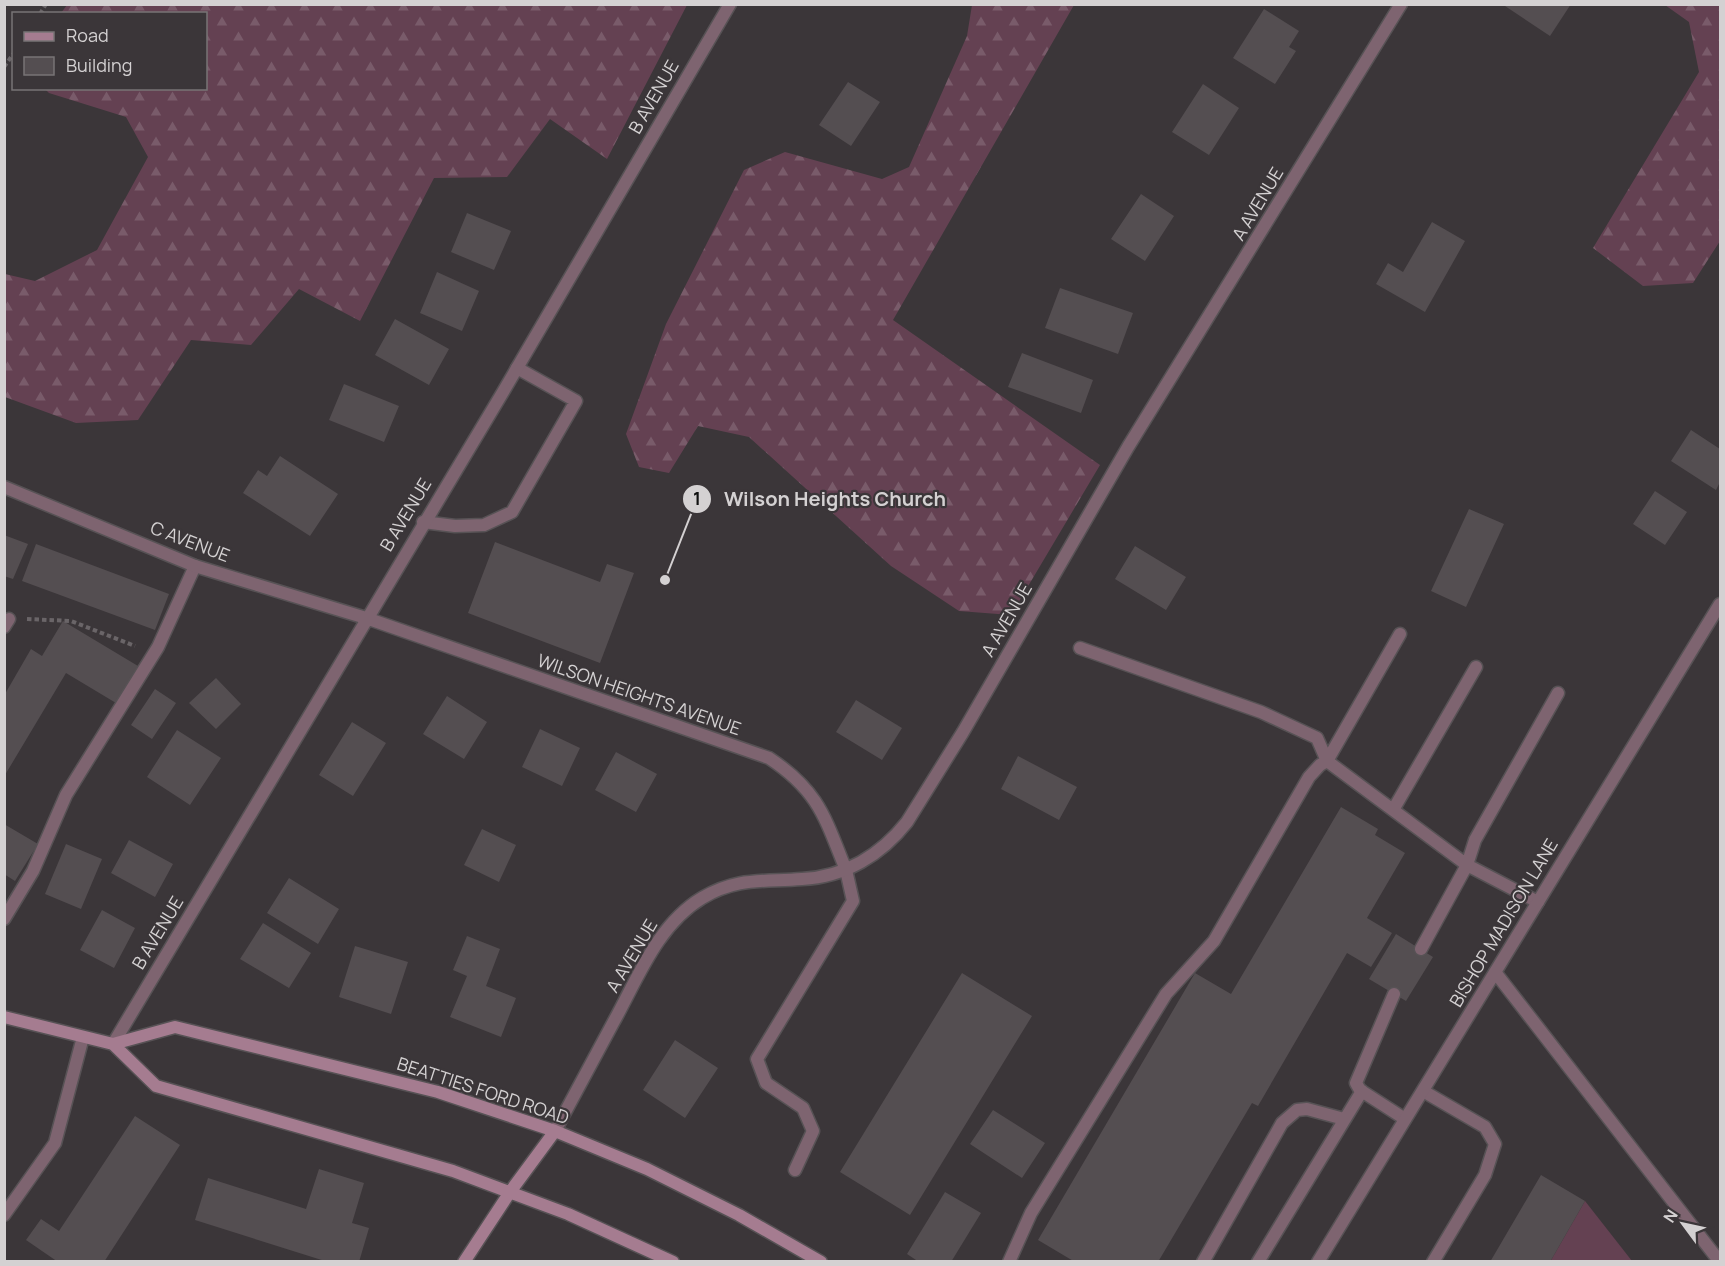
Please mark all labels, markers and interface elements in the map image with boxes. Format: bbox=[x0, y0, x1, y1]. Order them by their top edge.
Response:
legend bbox=[12, 12, 207, 90]
text: Road bbox=[66, 23, 109, 47]
text: Building bbox=[66, 53, 132, 77]
street label: B AVENUE bbox=[622, 55, 684, 138]
street label: A AVENUE bbox=[1226, 162, 1288, 245]
street label: B AVENUE bbox=[374, 474, 436, 555]
callout: Wilson Heights Church bbox=[682, 480, 958, 518]
text: Wilson Heights Church bbox=[724, 485, 946, 512]
text: 1 bbox=[693, 486, 701, 510]
street label: C AVENUE bbox=[147, 515, 233, 567]
street label: A AVENUE bbox=[975, 578, 1037, 661]
street label: WILSON HEIGHTS AVENUE bbox=[534, 648, 744, 740]
street label: BISHOP MADISON LANE bbox=[1443, 834, 1563, 1011]
street label: B AVENUE bbox=[126, 892, 188, 973]
street label: A AVENUE bbox=[600, 914, 662, 997]
street label: BEATTIES FORD ROAD bbox=[394, 1051, 572, 1129]
north arrow bbox=[1653, 1194, 1713, 1254]
text: N bbox=[1658, 1205, 1683, 1227]

